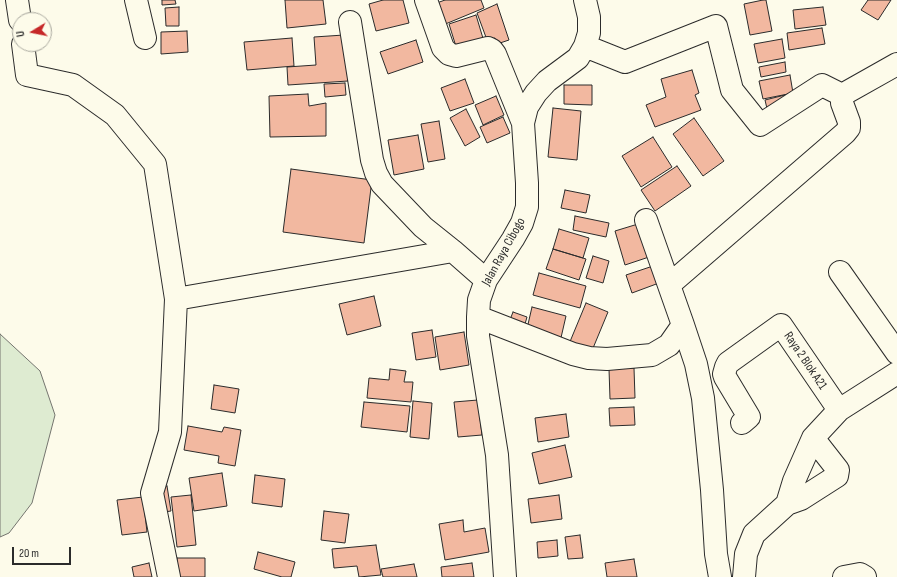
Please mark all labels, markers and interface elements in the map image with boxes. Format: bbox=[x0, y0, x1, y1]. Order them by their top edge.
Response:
north arrow bbox=[12, 12, 52, 52]
text: U bbox=[14, 30, 28, 38]
street label: Jalan Raya Cibogo bbox=[479, 215, 529, 289]
street label: Raya 2 Blok A21 bbox=[780, 329, 830, 393]
scale bar bbox=[14, 539, 73, 565]
text: 20 m bbox=[19, 546, 39, 561]

